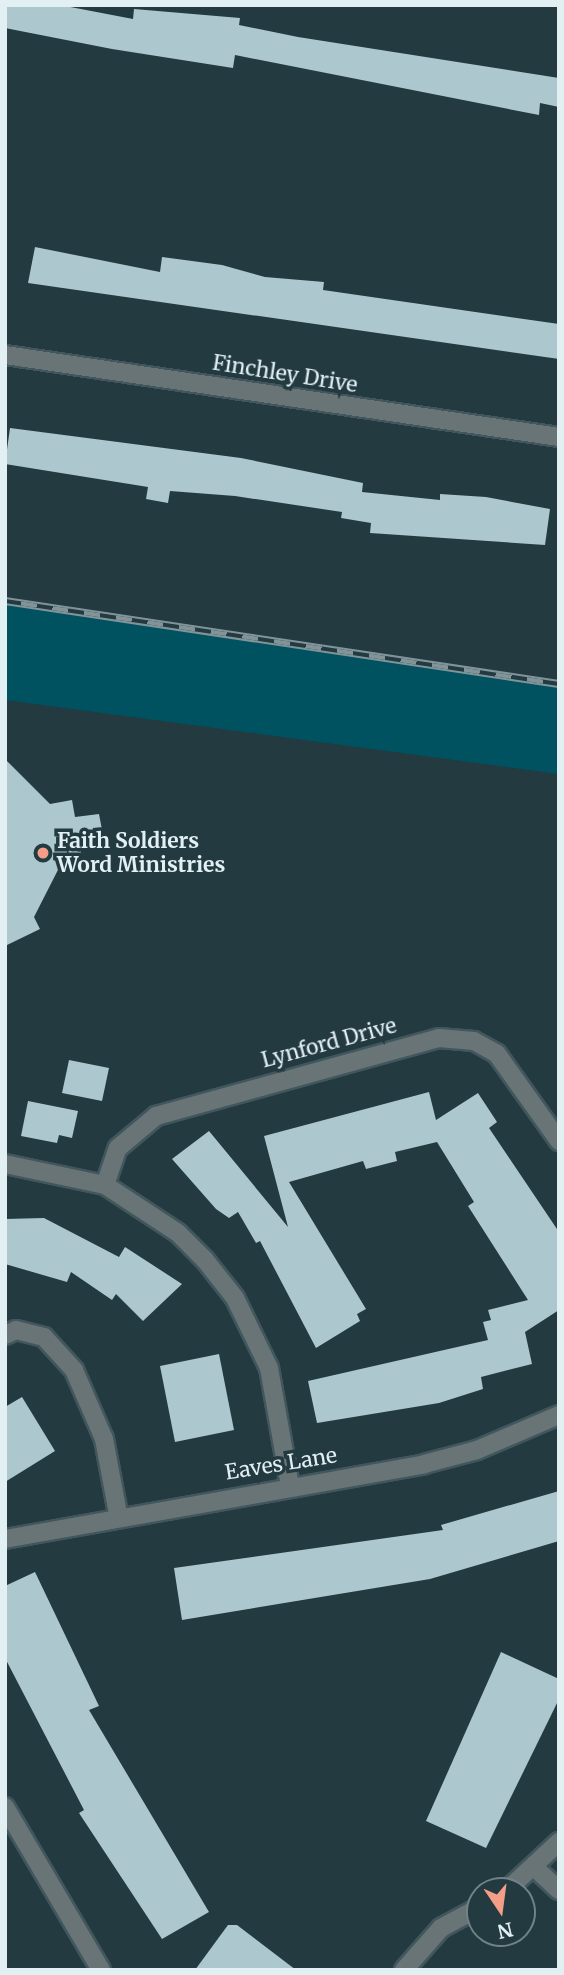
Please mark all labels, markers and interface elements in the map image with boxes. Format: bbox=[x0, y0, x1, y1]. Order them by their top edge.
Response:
street label: Finchley Drive bbox=[211, 350, 359, 398]
place label: Faith Soldiers Word Ministries bbox=[57, 828, 225, 878]
marker: Faith Soldiers Word Ministries bbox=[35, 845, 51, 861]
street label: Lynford Drive bbox=[259, 1013, 399, 1073]
street label: Eaves Lane bbox=[223, 1443, 339, 1485]
north arrow bbox=[466, 1877, 536, 1947]
text: N bbox=[495, 1917, 515, 1944]

